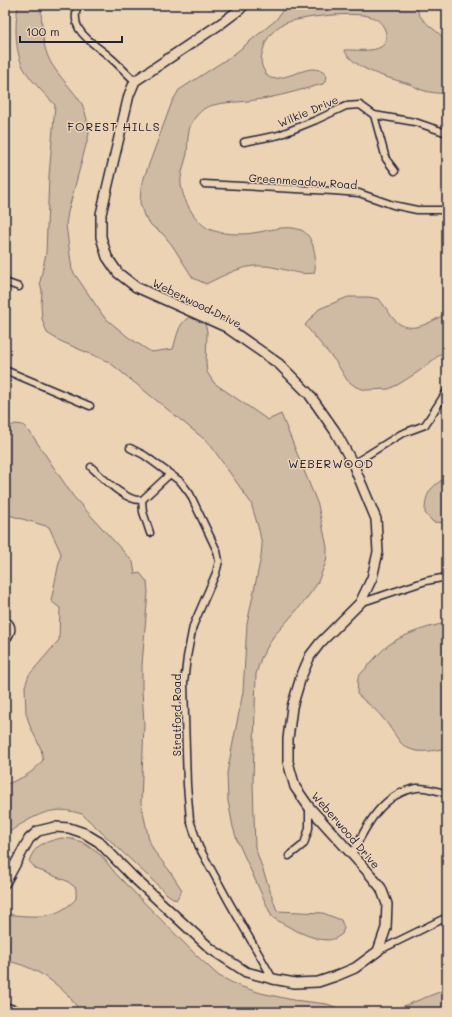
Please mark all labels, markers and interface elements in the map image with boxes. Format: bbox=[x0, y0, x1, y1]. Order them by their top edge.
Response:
scale bar bbox=[20, 18, 122, 44]
text: 100 m bbox=[26, 23, 60, 39]
street label: Wilkie Drive bbox=[275, 91, 341, 130]
district label: FOREST HILLS bbox=[67, 118, 161, 134]
street label: Greenmeadow Road bbox=[248, 170, 358, 192]
street label: Weberwood Drive bbox=[150, 275, 244, 331]
district label: WEBERWOOD bbox=[288, 455, 374, 471]
street label: Stratford Road bbox=[169, 674, 184, 756]
street label: Weberwood Drive bbox=[309, 788, 384, 872]

